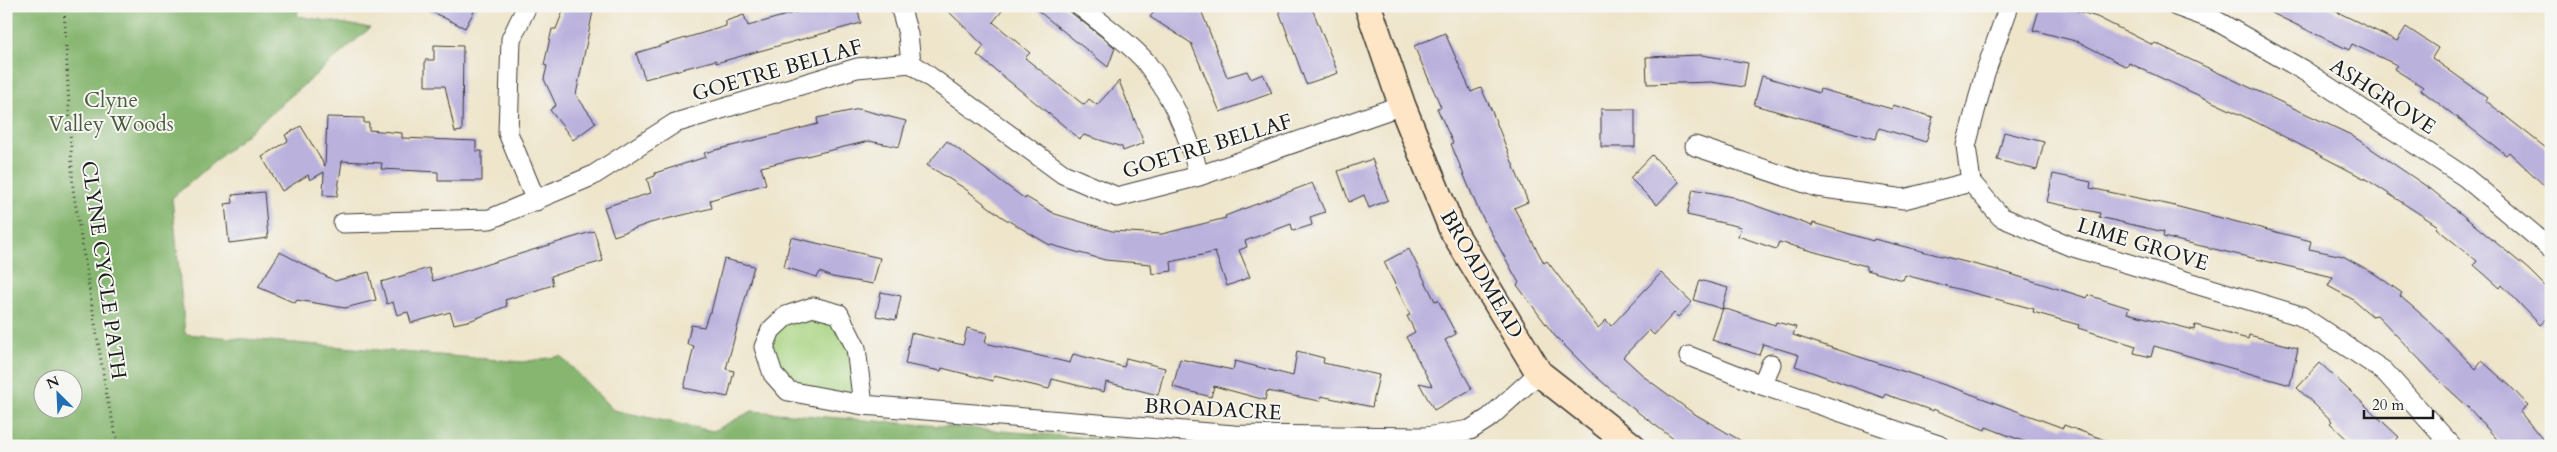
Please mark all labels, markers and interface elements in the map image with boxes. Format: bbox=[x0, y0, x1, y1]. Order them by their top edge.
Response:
street label: GOETRE BELLAF bbox=[689, 32, 866, 109]
street label: ASHGROVE bbox=[2324, 51, 2441, 141]
park label: Clyne Valley Woods bbox=[48, 86, 174, 139]
street label: GOETRE BELLAF bbox=[1119, 107, 1295, 186]
street label: CLYNE CYCLE PATH bbox=[74, 159, 133, 381]
street label: BROADMEAD bbox=[1433, 205, 1530, 344]
street label: LIME GROVE bbox=[2074, 211, 2212, 278]
north arrow bbox=[32, 370, 82, 420]
text: N bbox=[43, 371, 62, 394]
scale bar bbox=[2364, 387, 2433, 419]
street label: BROADACRE bbox=[1144, 391, 1282, 428]
text: 20 m bbox=[2372, 395, 2404, 415]

